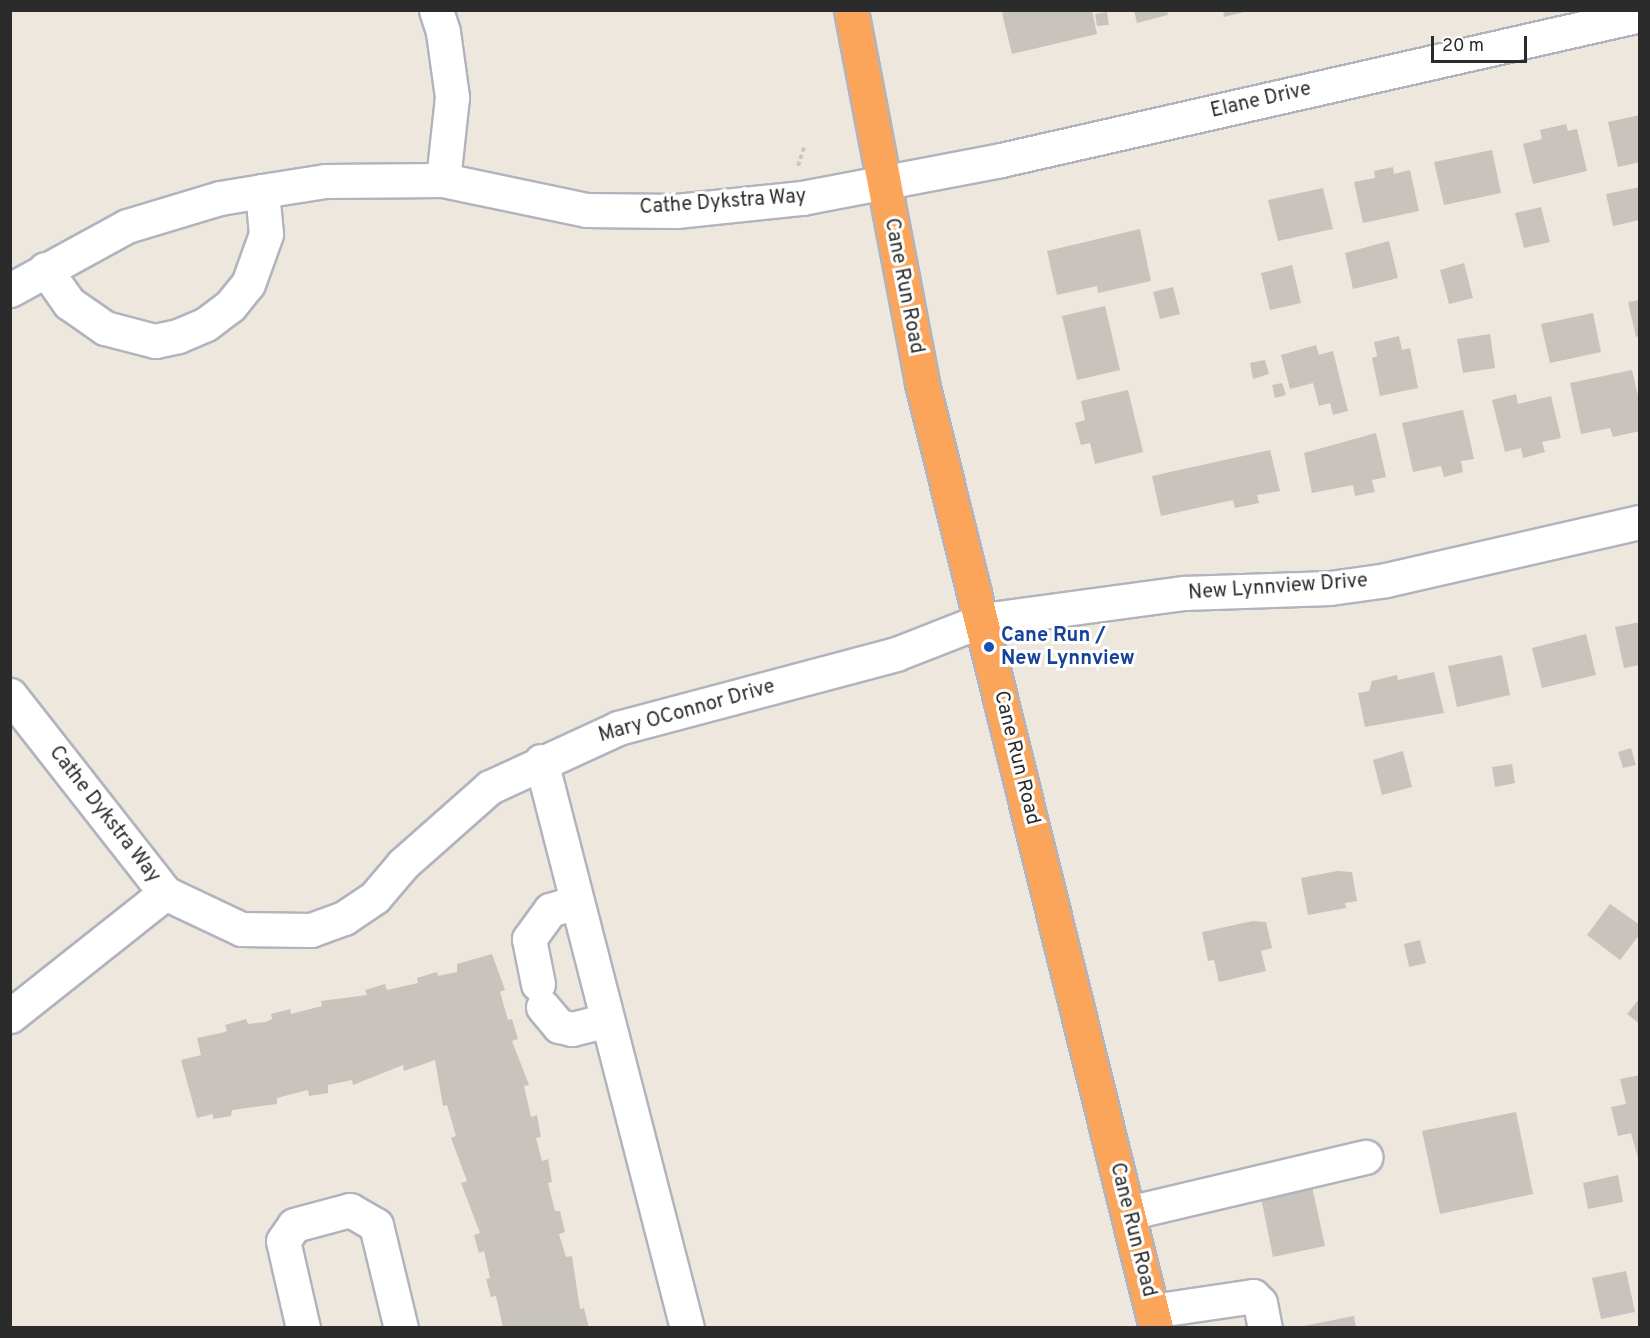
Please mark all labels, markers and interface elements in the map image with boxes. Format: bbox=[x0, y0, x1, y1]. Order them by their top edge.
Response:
scale bar bbox=[1434, 24, 1530, 62]
text: 20 m bbox=[1442, 35, 1484, 58]
street label: Elane Drive bbox=[1208, 78, 1314, 124]
street label: Cathe Dykstra Way bbox=[639, 185, 807, 221]
street label: Cane Run Road bbox=[878, 216, 928, 356]
street label: New Lynnview Drive bbox=[1187, 570, 1369, 606]
place label: Cane Run / New Lynnview bbox=[1001, 624, 1135, 671]
marker: Cane Run / New Lynnview bbox=[982, 640, 996, 654]
street label: Mary OConnor Drive bbox=[596, 675, 778, 749]
street label: Cane Run Road bbox=[988, 688, 1044, 828]
street label: Cathe Dykstra Way bbox=[43, 742, 165, 888]
street label: Cane Run Road bbox=[1104, 1160, 1160, 1300]

